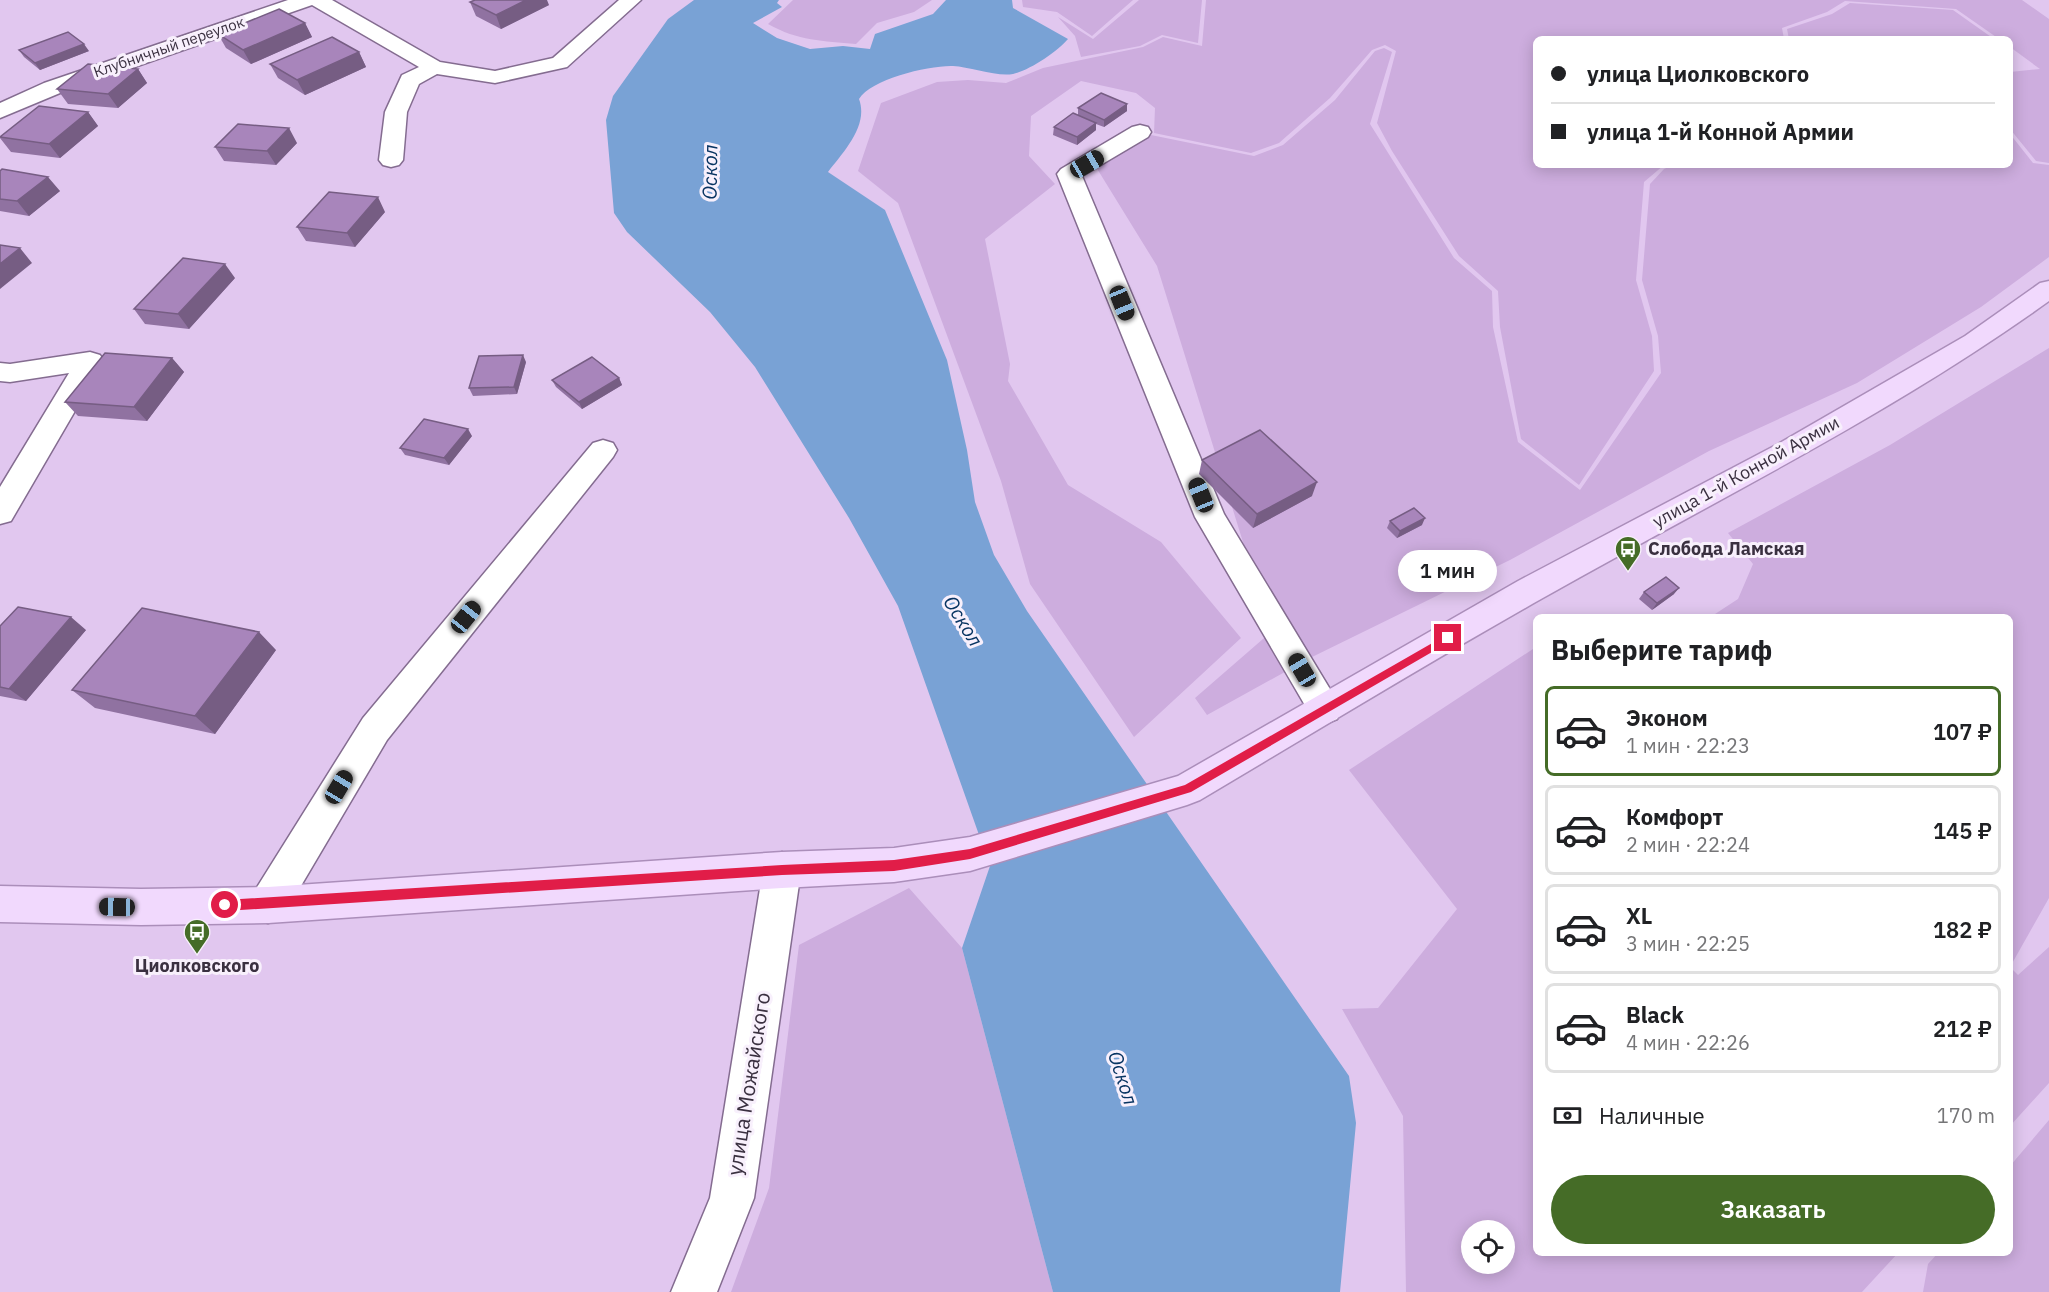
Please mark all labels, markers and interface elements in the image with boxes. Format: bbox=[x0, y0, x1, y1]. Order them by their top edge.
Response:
street label: Клубничный переулок bbox=[91, 12, 247, 81]
text: улица Циолковского bbox=[1587, 59, 1809, 88]
text: улица 1-й Конной Армии bbox=[1587, 117, 1854, 146]
water label: Оскол bbox=[696, 144, 723, 200]
car bbox=[1067, 147, 1107, 181]
car bbox=[1107, 283, 1137, 323]
street label: улица 1-й Конной Армии bbox=[1648, 411, 1843, 533]
car bbox=[1186, 475, 1216, 515]
bus stop icon: Слобода Ламская bbox=[1613, 534, 1643, 572]
place label: Слобода Ламская bbox=[1648, 537, 1805, 560]
callout: 1 мин bbox=[1398, 551, 1498, 593]
text: 1 мин bbox=[1420, 557, 1475, 584]
water label: Оскол bbox=[937, 590, 990, 652]
car bbox=[448, 597, 484, 637]
route end bbox=[1434, 624, 1461, 651]
text: Выберите тариф bbox=[1551, 632, 1772, 667]
car bbox=[1285, 650, 1319, 690]
text: Эконом bbox=[1626, 703, 1708, 732]
icon: car bbox=[1554, 704, 1608, 758]
text: 107 ₽ bbox=[1933, 717, 1992, 746]
text: 1 мин · 22:23 bbox=[1626, 732, 1750, 759]
car bbox=[322, 767, 356, 807]
text: Комфорт bbox=[1626, 802, 1723, 831]
icon: car bbox=[1554, 803, 1608, 857]
text: 145 ₽ bbox=[1933, 816, 1992, 845]
text: 2 мин · 22:24 bbox=[1626, 831, 1750, 858]
route start bbox=[211, 891, 238, 918]
car bbox=[99, 898, 135, 916]
text: XL bbox=[1626, 901, 1652, 930]
icon: car bbox=[1554, 902, 1608, 956]
text: 182 ₽ bbox=[1933, 915, 1992, 944]
bus stop icon: Циолковского bbox=[182, 917, 212, 955]
text: 3 мин · 22:25 bbox=[1626, 930, 1750, 957]
place label: Циолковского bbox=[135, 954, 259, 977]
street label: улица Можайского bbox=[720, 990, 776, 1177]
text: Black bbox=[1626, 1000, 1684, 1029]
icon: car bbox=[1554, 1001, 1608, 1055]
text: 212 ₽ bbox=[1933, 1014, 1992, 1043]
text: 4 мин · 22:26 bbox=[1626, 1029, 1750, 1056]
water label: Оскол bbox=[1102, 1047, 1145, 1109]
icon: cash bbox=[1551, 1099, 1584, 1132]
text: Наличные bbox=[1599, 1101, 1705, 1130]
text: 170 m bbox=[1937, 1102, 1995, 1129]
button: Заказать bbox=[1551, 1175, 1995, 1244]
map controls bbox=[1461, 1220, 1515, 1274]
button: locate bbox=[1461, 1220, 1515, 1274]

